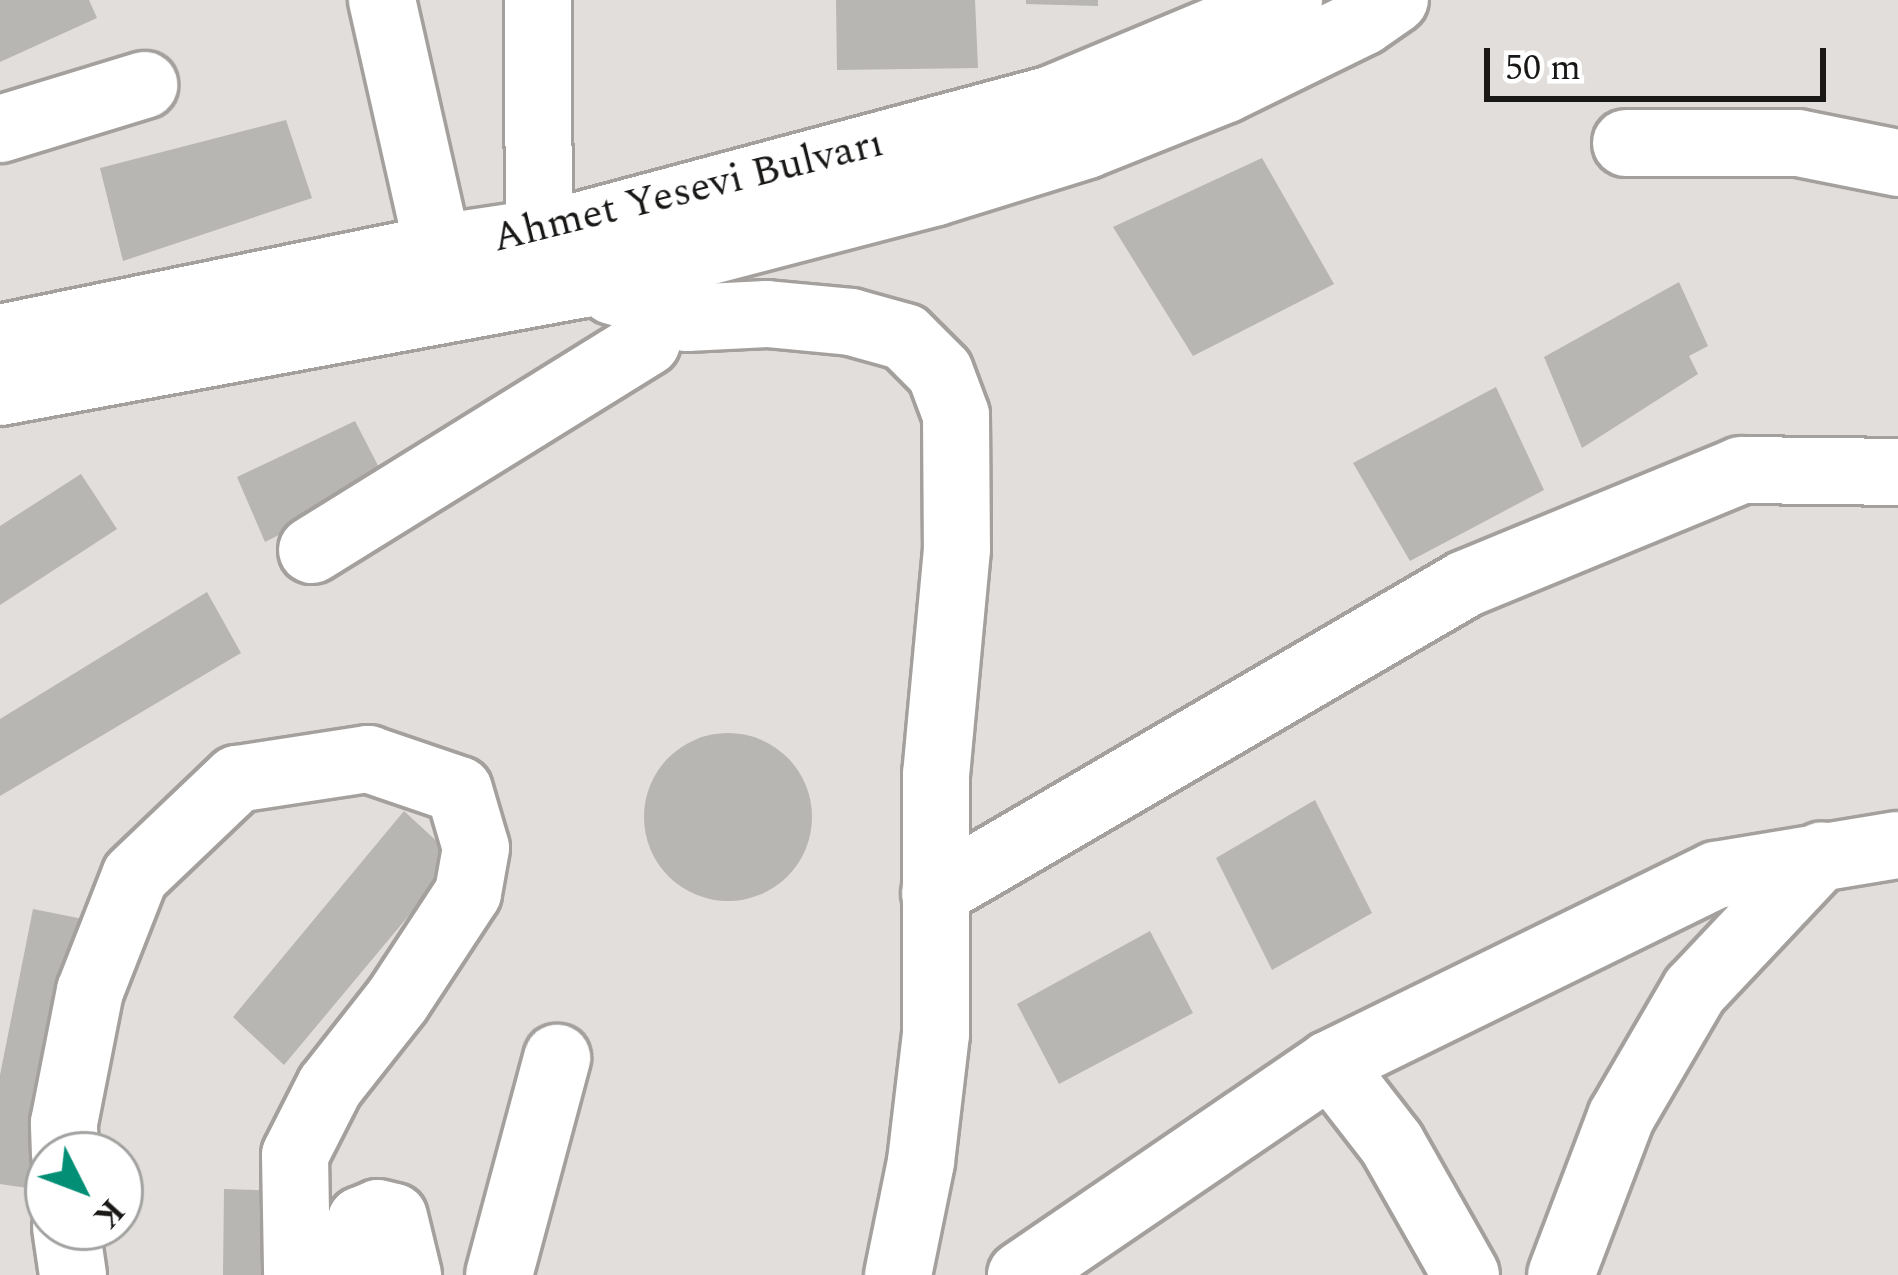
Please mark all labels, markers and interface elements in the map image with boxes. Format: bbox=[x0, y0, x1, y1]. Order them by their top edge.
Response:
scale bar bbox=[1490, 24, 1832, 98]
text: 50 m bbox=[1505, 41, 1581, 96]
street label: Ahmet Yesevi Bulvarı bbox=[487, 118, 889, 264]
north arrow bbox=[24, 1131, 144, 1251]
text: K bbox=[81, 1187, 136, 1239]

